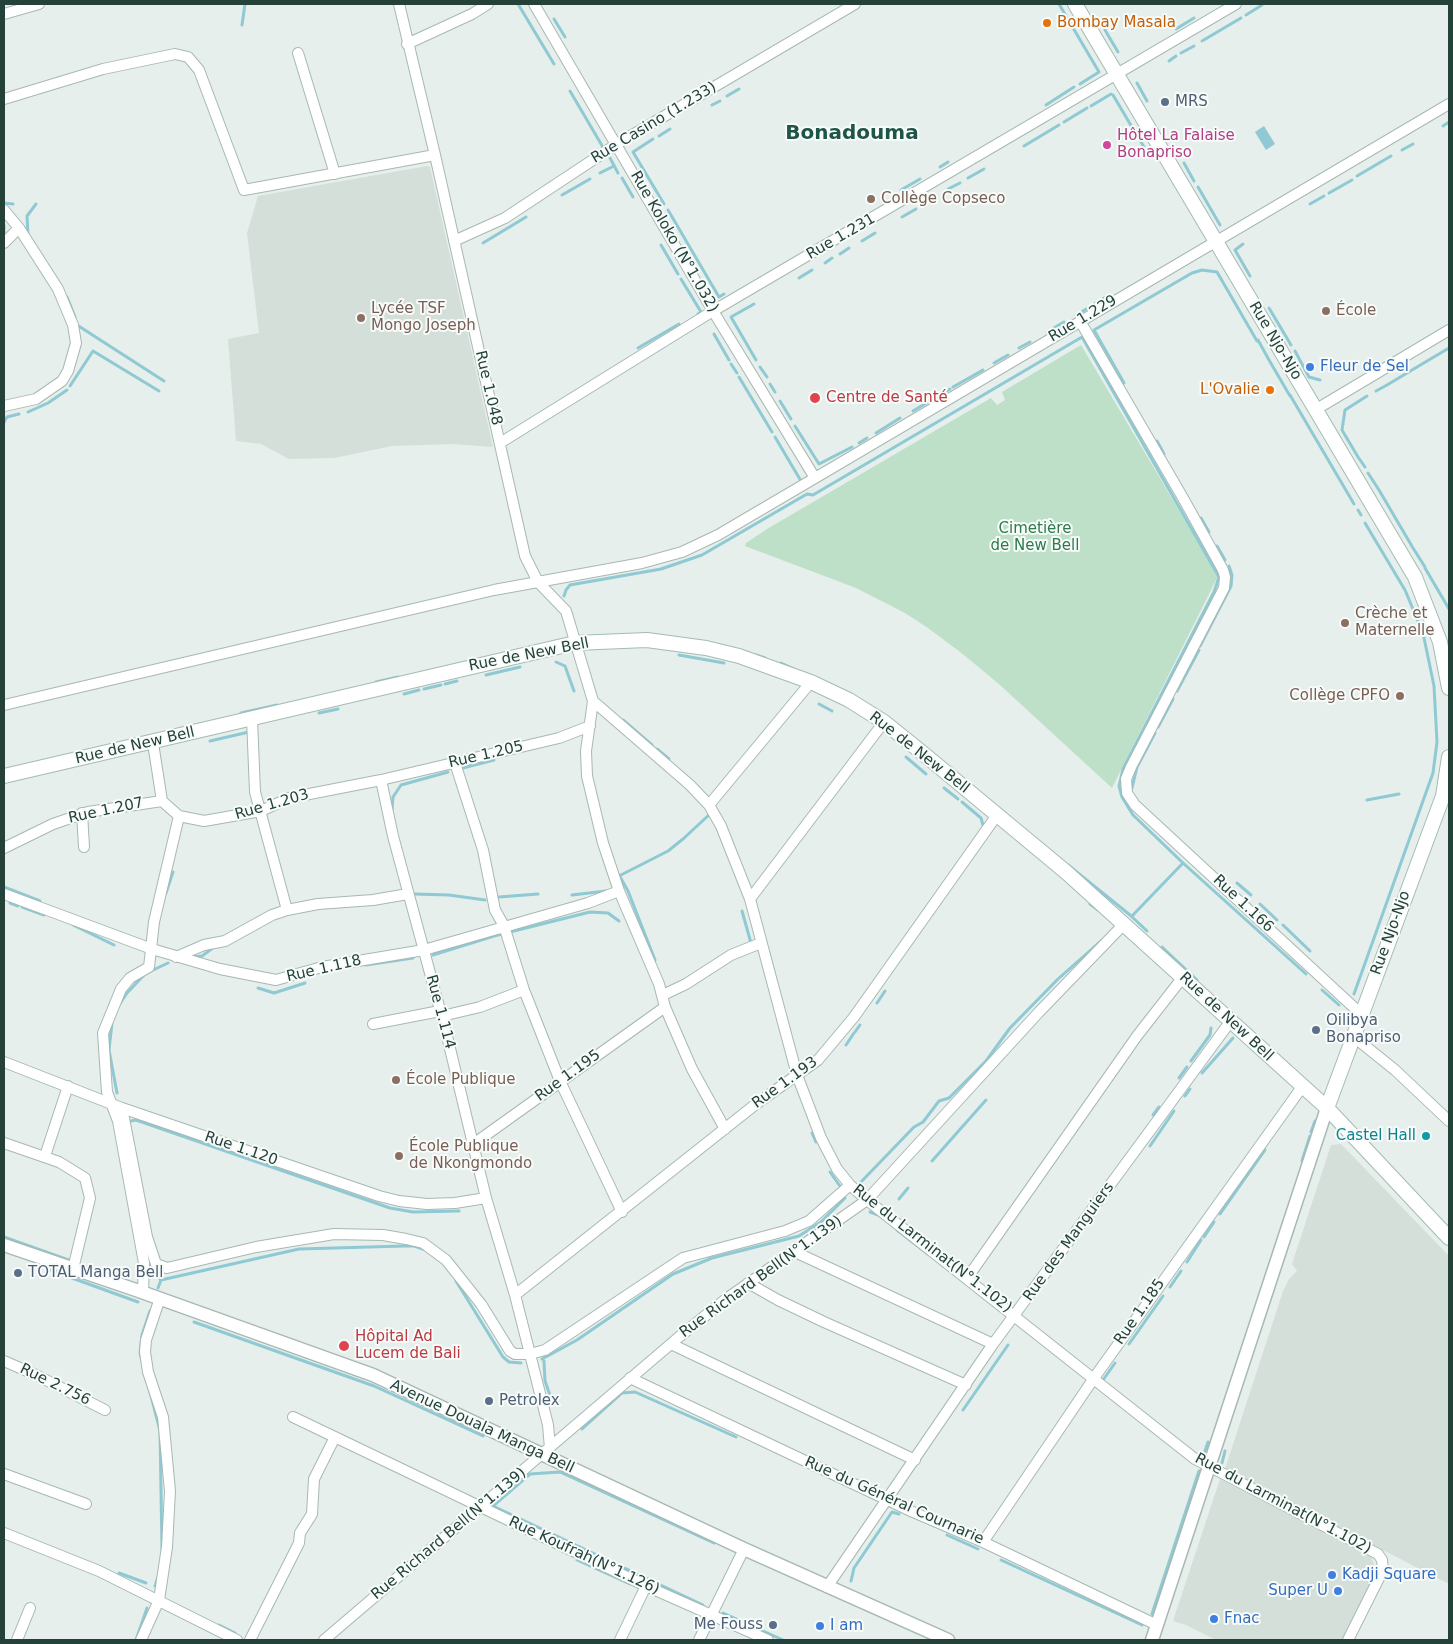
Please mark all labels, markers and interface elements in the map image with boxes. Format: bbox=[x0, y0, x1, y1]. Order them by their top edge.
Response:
place label: Bombay Masala bbox=[1057, 14, 1176, 32]
marker: Bombay Masala bbox=[1041, 17, 1053, 29]
street label: Rue Casino (1.233) bbox=[588, 78, 720, 168]
place label: MRS bbox=[1175, 93, 1208, 111]
marker: MRS bbox=[1159, 96, 1171, 108]
district label: Bonadouma bbox=[785, 122, 919, 146]
place label: Hôtel La Falaise Bonapriso bbox=[1117, 127, 1235, 162]
marker: Hôtel La Falaise Bonapriso bbox=[1101, 139, 1113, 151]
street label: Rue Koloko (N°1.032) bbox=[626, 168, 722, 316]
place label: Collège Copseco bbox=[881, 190, 1005, 208]
marker: Collège Copseco bbox=[865, 193, 877, 205]
street label: Rue 1.231 bbox=[804, 210, 878, 264]
street label: Rue 1.229 bbox=[1046, 292, 1120, 346]
street label: Rue Njo-Njo bbox=[1245, 299, 1305, 383]
place label: Lycée TSF Mongo Joseph bbox=[371, 300, 476, 335]
place label: École bbox=[1336, 302, 1376, 320]
marker: École bbox=[1320, 305, 1332, 317]
marker: Lycée TSF Mongo Joseph bbox=[355, 312, 367, 324]
street label: Rue 1.048 bbox=[471, 349, 505, 427]
place label: Fleur de Sel bbox=[1320, 358, 1409, 376]
marker: Fleur de Sel bbox=[1304, 361, 1316, 373]
place label: L'Ovalie bbox=[1200, 381, 1260, 399]
marker: L'Ovalie bbox=[1264, 384, 1276, 396]
place label: Centre de Santé bbox=[826, 389, 948, 407]
marker: Centre de Santé bbox=[808, 391, 822, 405]
park label: Cimetière de New Bell bbox=[991, 520, 1079, 555]
place label: Crèche et Maternelle bbox=[1355, 605, 1434, 640]
marker: Crèche et Maternelle bbox=[1339, 617, 1351, 629]
street label: Rue de New Bell bbox=[467, 635, 591, 675]
place label: Collège CPFO bbox=[1289, 687, 1390, 705]
marker: Collège CPFO bbox=[1394, 690, 1406, 702]
street label: Rue de New Bell bbox=[865, 708, 973, 798]
street label: Rue de New Bell bbox=[73, 723, 197, 769]
street label: Rue 1.205 bbox=[447, 738, 525, 772]
street label: Rue 1.203 bbox=[233, 786, 311, 824]
street label: Rue 1.207 bbox=[67, 794, 145, 828]
street label: Rue 1.166 bbox=[1209, 871, 1277, 937]
street label: Rue Njo-Njo bbox=[1367, 889, 1415, 977]
street label: Rue 1.118 bbox=[285, 952, 363, 986]
street label: Rue de New Bell bbox=[1175, 969, 1277, 1065]
street label: Rue 1.114 bbox=[421, 973, 459, 1051]
place label: Oilibya Bonapriso bbox=[1326, 1012, 1401, 1047]
marker: Oilibya Bonapriso bbox=[1310, 1024, 1322, 1036]
street label: Rue 1.195 bbox=[532, 1046, 604, 1106]
street label: Rue 1.193 bbox=[749, 1053, 821, 1113]
place label: École Publique bbox=[406, 1071, 515, 1089]
marker: École Publique bbox=[390, 1074, 402, 1086]
place label: Castel Hall bbox=[1336, 1127, 1416, 1145]
street label: Rue 1.120 bbox=[202, 1128, 280, 1170]
marker: Castel Hall bbox=[1420, 1130, 1432, 1142]
place label: École Publique de Nkongmondo bbox=[409, 1138, 532, 1173]
marker: École Publique de Nkongmondo bbox=[393, 1150, 405, 1162]
street label: Rue des Manguiers bbox=[1020, 1179, 1118, 1305]
street label: Rue du Larminat(N°1.102) bbox=[849, 1181, 1015, 1317]
street label: Rue Richard Bell(N°1.139) bbox=[676, 1212, 846, 1342]
place label: TOTAL Manga Bell bbox=[28, 1264, 163, 1282]
marker: TOTAL Manga Bell bbox=[12, 1267, 24, 1279]
street label: Rue 1.185 bbox=[1111, 1276, 1169, 1348]
place label: Hôpital Ad Lucem de Bali bbox=[355, 1328, 461, 1363]
marker: Hôpital Ad Lucem de Bali bbox=[337, 1339, 351, 1353]
street label: Rue 2.756 bbox=[17, 1360, 93, 1410]
street label: Avenue Douala Manga Bell bbox=[387, 1376, 577, 1478]
place label: Petrolex bbox=[499, 1392, 560, 1410]
marker: Petrolex bbox=[483, 1395, 495, 1407]
street label: Rue du Larminat(N°1.102) bbox=[1192, 1450, 1374, 1558]
street label: Rue du Général Cournarie bbox=[802, 1453, 986, 1549]
street label: Rue Richard Bell(N°1.139) bbox=[368, 1464, 530, 1604]
street label: Rue Koufrah(N°1.126) bbox=[506, 1513, 662, 1599]
place label: Kadji Square bbox=[1342, 1566, 1436, 1584]
marker: Kadji Square bbox=[1326, 1569, 1338, 1581]
place label: Super U bbox=[1268, 1582, 1328, 1600]
marker: Super U bbox=[1332, 1585, 1344, 1597]
place label: Fnac bbox=[1224, 1610, 1260, 1628]
marker: Fnac bbox=[1208, 1613, 1220, 1625]
place label: Me Fouss bbox=[694, 1616, 763, 1634]
place label: I am bbox=[830, 1617, 863, 1635]
marker: Me Fouss bbox=[767, 1619, 779, 1631]
marker: I am bbox=[814, 1620, 826, 1632]

